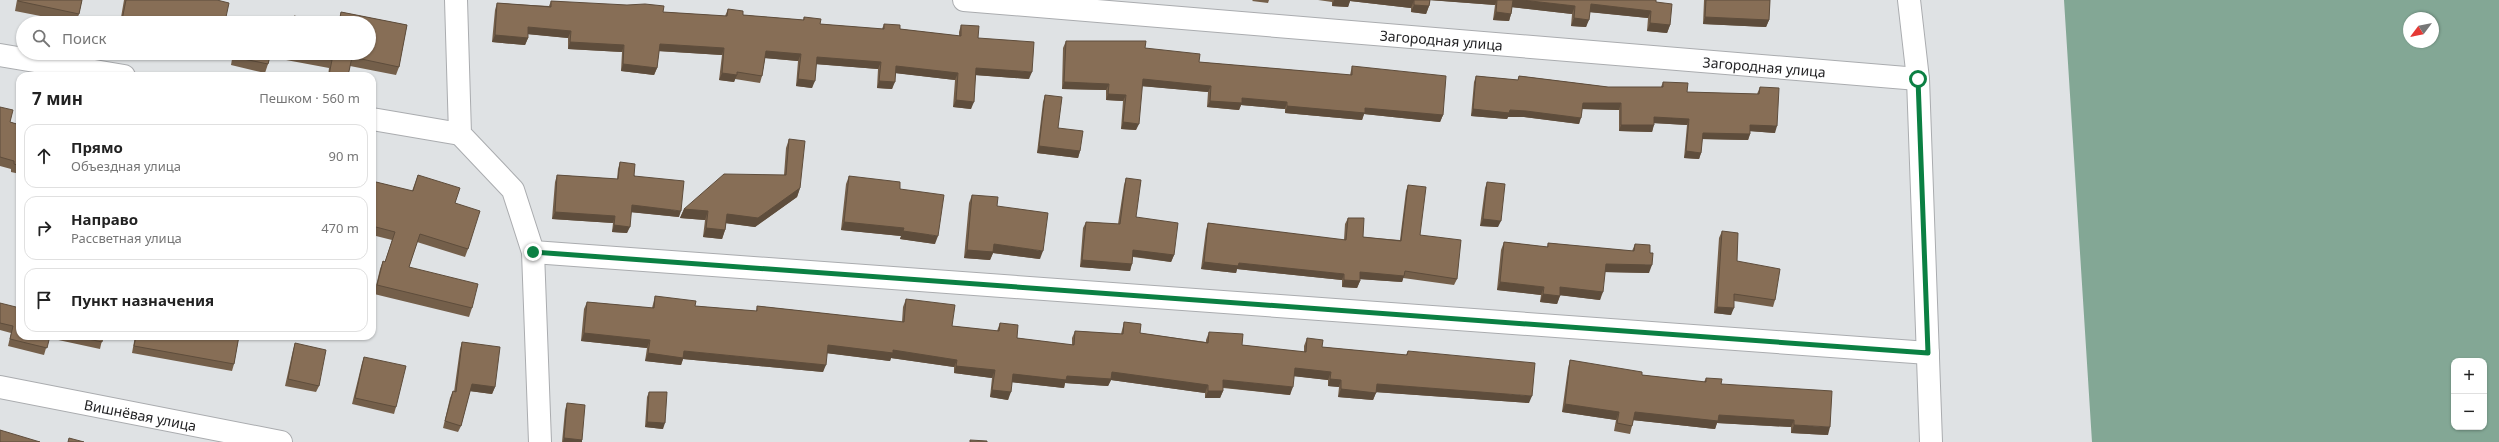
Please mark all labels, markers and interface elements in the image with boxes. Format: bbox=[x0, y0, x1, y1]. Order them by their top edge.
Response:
north arrow bbox=[2403, 12, 2439, 48]
search box bbox=[16, 16, 376, 60]
street label: Загородная улица bbox=[1379, 25, 1504, 54]
icon: search bbox=[30, 27, 52, 49]
text: Поиск bbox=[62, 28, 107, 48]
street label: Загородная улица bbox=[1702, 52, 1826, 81]
route start bbox=[1909, 70, 1927, 88]
text: 7 мин bbox=[32, 87, 83, 110]
text: Пешком · 560 m bbox=[259, 89, 360, 107]
text: Прямо bbox=[71, 137, 123, 157]
icon: ahead bbox=[33, 145, 55, 167]
text: 90 m bbox=[329, 147, 359, 165]
text: Объездная улица bbox=[71, 157, 181, 175]
text: Направо bbox=[71, 209, 138, 229]
icon: right bbox=[33, 217, 55, 239]
text: 470 m bbox=[321, 219, 359, 237]
text: Рассветная улица bbox=[71, 229, 182, 247]
route end bbox=[524, 243, 542, 261]
icon: arrive bbox=[33, 289, 55, 311]
text: Пункт назначения bbox=[71, 290, 214, 310]
map controls bbox=[2451, 358, 2487, 430]
button: + bbox=[2451, 358, 2487, 394]
street label: Вишнёвая улица bbox=[83, 394, 198, 435]
button: − bbox=[2451, 394, 2487, 430]

